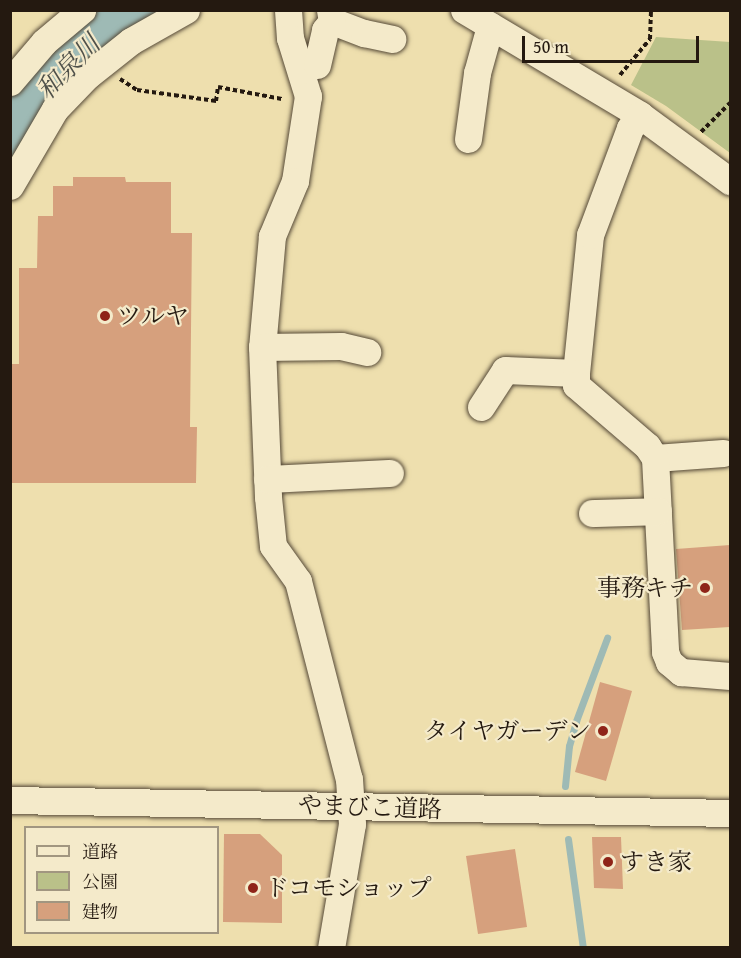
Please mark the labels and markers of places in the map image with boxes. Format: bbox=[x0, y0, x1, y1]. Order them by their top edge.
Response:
place label: ツルヤ bbox=[117, 302, 189, 330]
marker: ツルヤ bbox=[98, 309, 112, 323]
place label: 事務キチ bbox=[597, 574, 693, 602]
marker: 事務キチ bbox=[698, 581, 712, 595]
place label: タイヤガーデン bbox=[423, 717, 591, 745]
marker: タイヤガーデン bbox=[596, 724, 610, 738]
place label: すき家 bbox=[620, 848, 692, 876]
marker: すき家 bbox=[601, 855, 615, 869]
place label: ドコモショップ bbox=[265, 874, 433, 902]
marker: ドコモショップ bbox=[246, 881, 260, 895]

